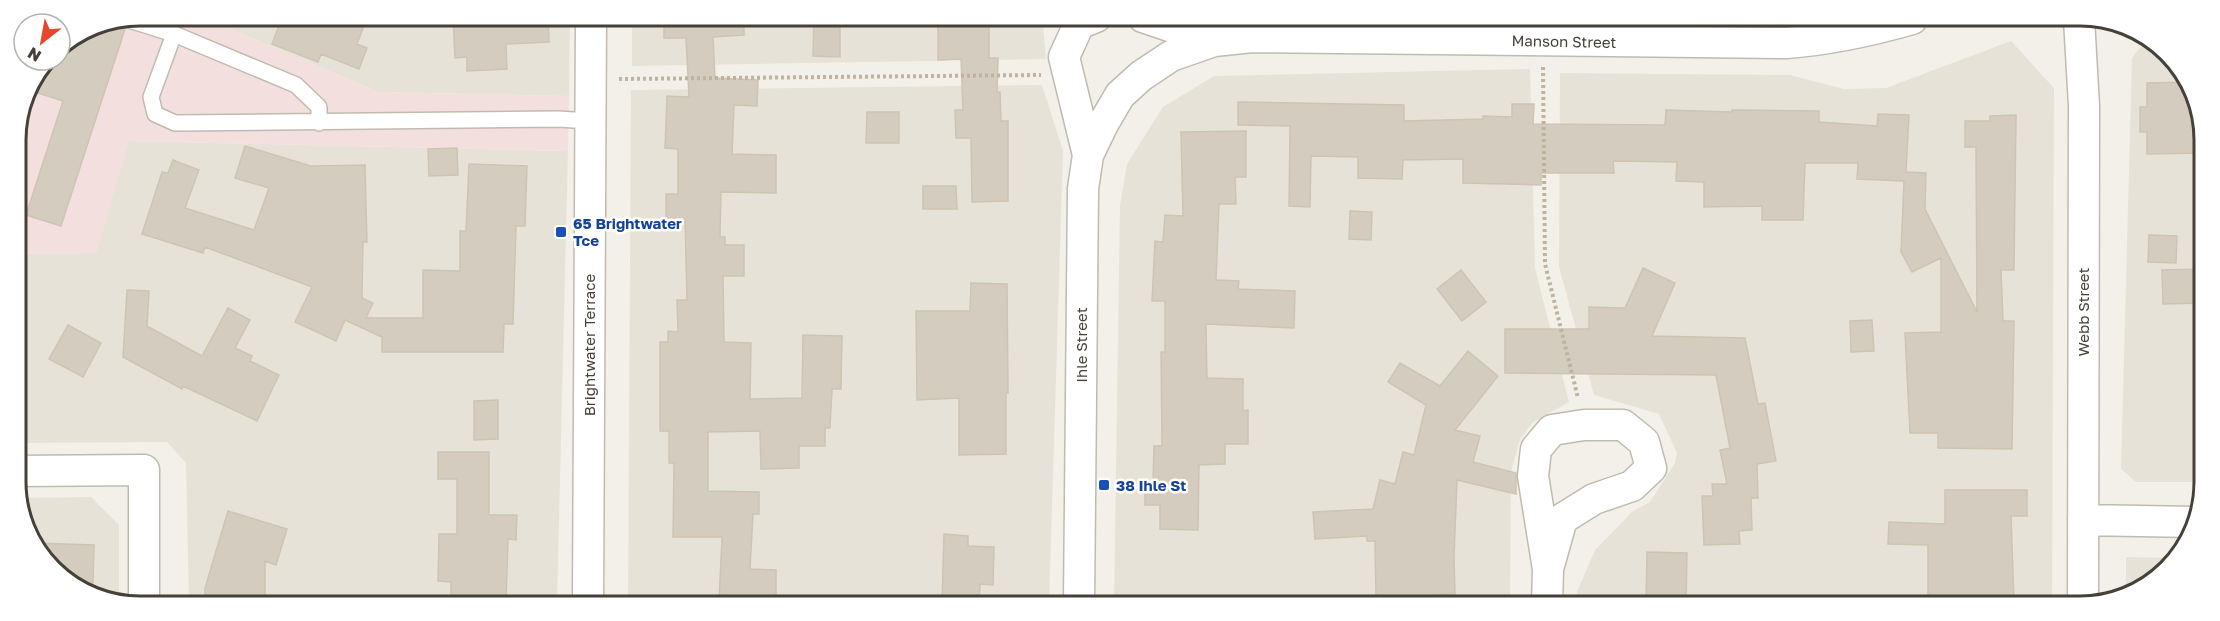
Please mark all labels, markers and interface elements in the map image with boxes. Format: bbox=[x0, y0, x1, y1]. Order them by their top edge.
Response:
north arrow bbox=[12, 12, 72, 72]
street label: Manson Street bbox=[1511, 31, 1617, 51]
text: N bbox=[24, 43, 45, 67]
place label: 65 Brightwater Tce bbox=[573, 214, 682, 249]
marker: 65 Brightwater Tce bbox=[554, 225, 568, 239]
street label: Webb Street bbox=[2074, 267, 2092, 357]
street label: Brightwater Terrace bbox=[580, 274, 598, 416]
street label: Ihle Street bbox=[1072, 307, 1090, 383]
place label: 38 Ihle St bbox=[1116, 476, 1186, 494]
marker: 38 Ihle St bbox=[1097, 478, 1111, 492]

